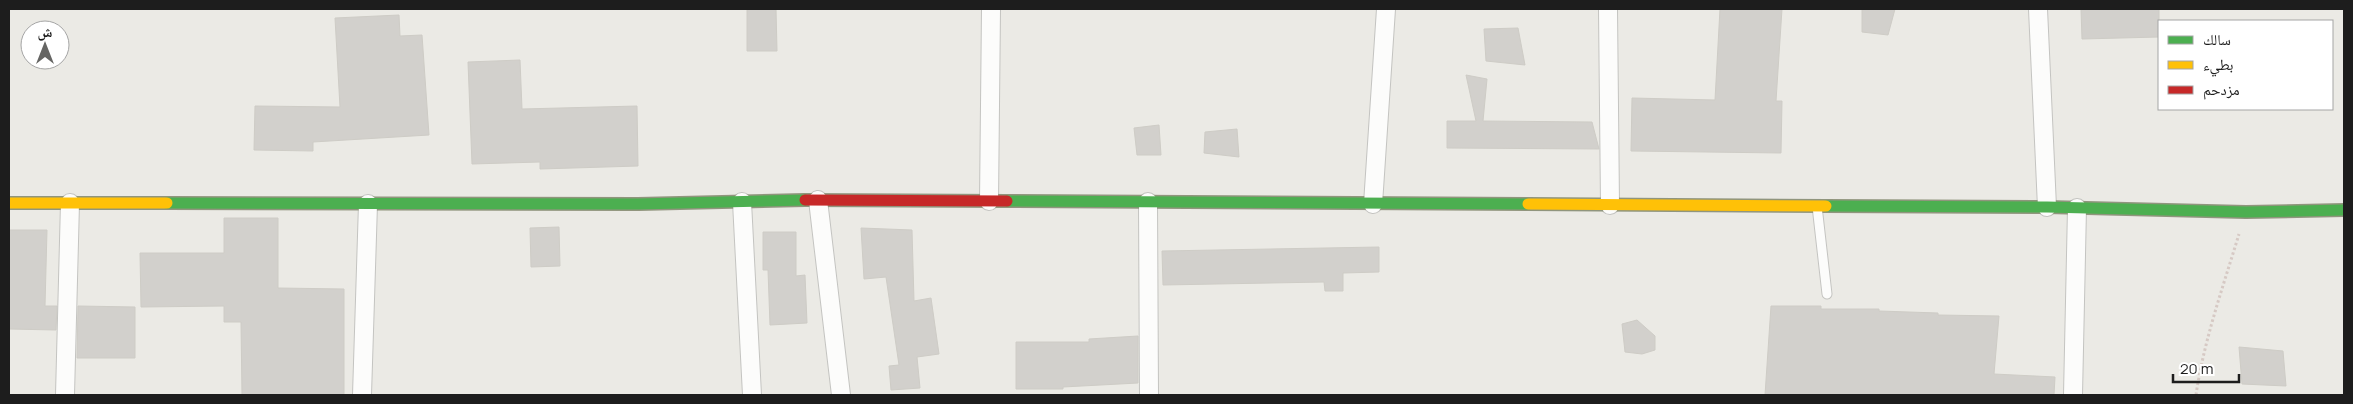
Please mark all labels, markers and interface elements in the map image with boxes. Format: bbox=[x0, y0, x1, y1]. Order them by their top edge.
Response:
north arrow bbox=[20, 20, 70, 70]
legend bbox=[2158, 20, 2333, 110]
text: ش bbox=[38, 22, 53, 41]
text: سالك bbox=[2203, 29, 2231, 50]
text: بطيء bbox=[2203, 54, 2233, 77]
text: مزدحم bbox=[2203, 79, 2240, 100]
scale bar bbox=[2173, 352, 2239, 384]
text: 20 m bbox=[2180, 358, 2213, 379]

